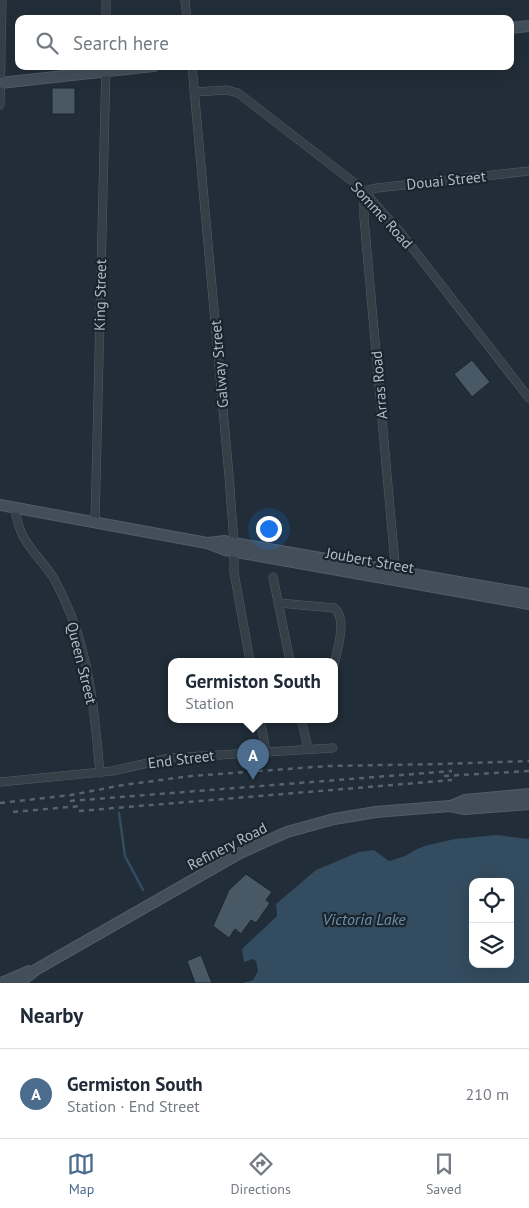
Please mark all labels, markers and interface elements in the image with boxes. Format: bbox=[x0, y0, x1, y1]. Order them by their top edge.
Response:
search box bbox=[15, 15, 514, 70]
icon: search bbox=[33, 29, 61, 57]
text: Search here bbox=[73, 31, 169, 55]
street label: Douai Street bbox=[405, 166, 487, 194]
street label: Somme Road bbox=[347, 178, 417, 252]
street label: King Street bbox=[90, 259, 110, 331]
street label: Galway Street bbox=[206, 319, 232, 409]
street label: Arras Road bbox=[367, 350, 391, 420]
your location bbox=[256, 516, 282, 542]
street label: Joubert Street bbox=[323, 543, 416, 577]
street label: Queen Street bbox=[63, 620, 101, 706]
popup bbox=[168, 658, 338, 723]
text: Germiston South bbox=[185, 669, 321, 693]
text: Station bbox=[185, 693, 234, 713]
pin: A bbox=[237, 739, 269, 780]
street label: End Street bbox=[147, 746, 215, 772]
street label: Refinery Road bbox=[184, 818, 270, 874]
map controls bbox=[469, 878, 514, 968]
button: locate bbox=[469, 878, 514, 923]
water label: Victoria Lake bbox=[322, 909, 406, 929]
button: layers bbox=[469, 923, 514, 968]
text: Nearby bbox=[20, 1002, 83, 1029]
text: Germiston South bbox=[67, 1072, 203, 1096]
text: A bbox=[31, 1084, 41, 1104]
text: 210 m bbox=[466, 1084, 509, 1104]
text: Station · End Street bbox=[67, 1096, 200, 1116]
tab: Map bbox=[67, 1150, 95, 1198]
tab: Directions bbox=[230, 1150, 291, 1198]
tab: Saved bbox=[426, 1150, 462, 1198]

